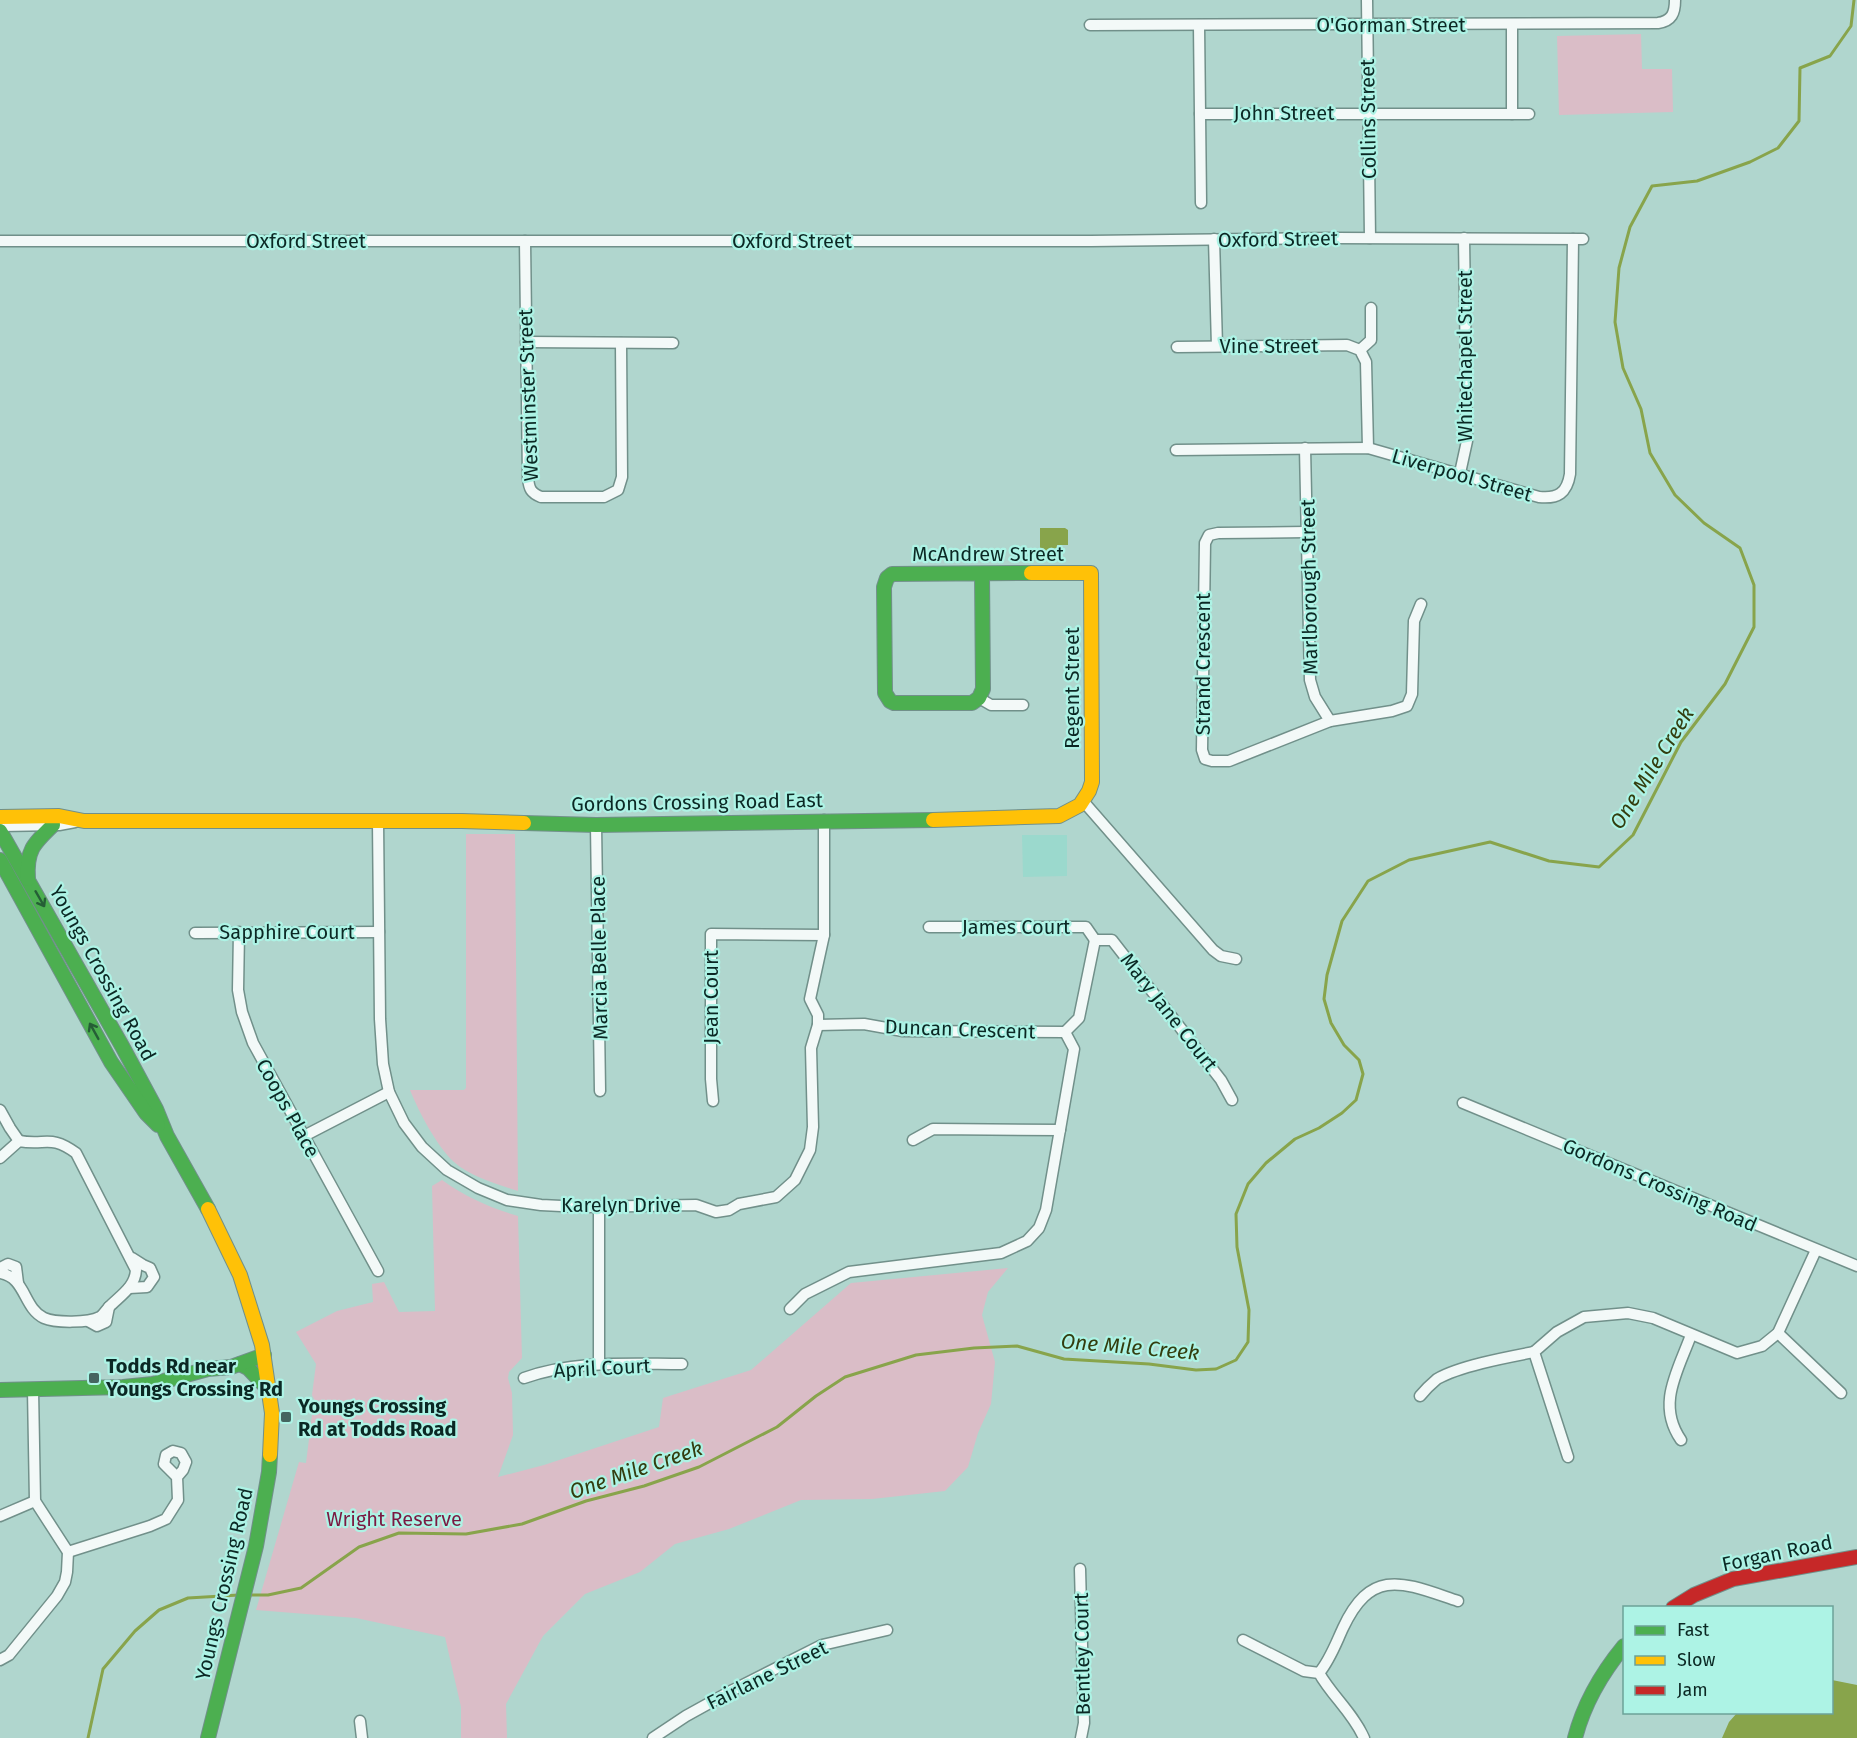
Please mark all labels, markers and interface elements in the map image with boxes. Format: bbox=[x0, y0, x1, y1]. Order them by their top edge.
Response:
street label: O'Gorman Street bbox=[1316, 13, 1467, 37]
street label: Collins Street bbox=[1355, 58, 1381, 179]
street label: John Street bbox=[1234, 101, 1335, 125]
street label: Oxford Street bbox=[1218, 226, 1339, 252]
street label: Oxford Street bbox=[246, 229, 367, 253]
street label: Oxford Street bbox=[732, 229, 853, 253]
street label: Whitechapel Street bbox=[1453, 269, 1477, 442]
street label: Westminster Street bbox=[513, 308, 543, 482]
street label: Vine Street bbox=[1220, 334, 1319, 358]
street label: Liverpool Street bbox=[1389, 444, 1536, 507]
street label: Marlborough Street bbox=[1295, 498, 1323, 675]
street label: McAndrew Street bbox=[912, 542, 1065, 566]
street label: Strand Crescent bbox=[1191, 592, 1215, 735]
street label: Regent Street bbox=[1060, 626, 1084, 749]
water label: One Mile Creek bbox=[1604, 702, 1700, 834]
street label: Gordons Crossing Road East bbox=[571, 788, 824, 816]
street label: Marcia Belle Place bbox=[586, 876, 612, 1040]
street label: Youngs Crossing Road bbox=[45, 881, 161, 1065]
one-way arrow bbox=[34, 890, 46, 907]
street label: James Court bbox=[962, 915, 1071, 939]
street label: Sapphire Court bbox=[219, 920, 355, 944]
street label: Mary Jane Court bbox=[1115, 948, 1223, 1076]
street label: Jean Court bbox=[699, 949, 723, 1044]
street label: Duncan Crescent bbox=[884, 1014, 1037, 1044]
one-way arrow bbox=[88, 1023, 100, 1040]
street label: Coops Place bbox=[251, 1055, 325, 1161]
street label: Gordons Crossing Road bbox=[1559, 1133, 1761, 1237]
street label: Karelyn Drive bbox=[561, 1193, 681, 1217]
water label: One Mile Creek bbox=[1060, 1328, 1200, 1366]
street label: April Court bbox=[553, 1353, 652, 1383]
place label: Todds Rd near Youngs Crossing Rd bbox=[105, 1354, 283, 1401]
marker: Todds Rd near Youngs Crossing Rd bbox=[87, 1371, 101, 1385]
place label: Youngs Crossing Rd at Todds Road bbox=[297, 1394, 456, 1441]
marker: Youngs Crossing Rd at Todds Road bbox=[279, 1410, 293, 1424]
water label: One Mile Creek bbox=[566, 1435, 706, 1505]
street label: Youngs Crossing Road bbox=[190, 1485, 258, 1683]
park label: Wright Reserve bbox=[326, 1507, 462, 1531]
street label: Forgan Road bbox=[1720, 1530, 1834, 1576]
street label: Bentley Court bbox=[1069, 1592, 1095, 1715]
legend bbox=[1623, 1606, 1833, 1714]
text: Fast bbox=[1677, 1619, 1710, 1641]
street label: Fairlane Street bbox=[703, 1635, 832, 1715]
text: Slow bbox=[1677, 1649, 1716, 1671]
text: Jam bbox=[1677, 1679, 1708, 1701]

